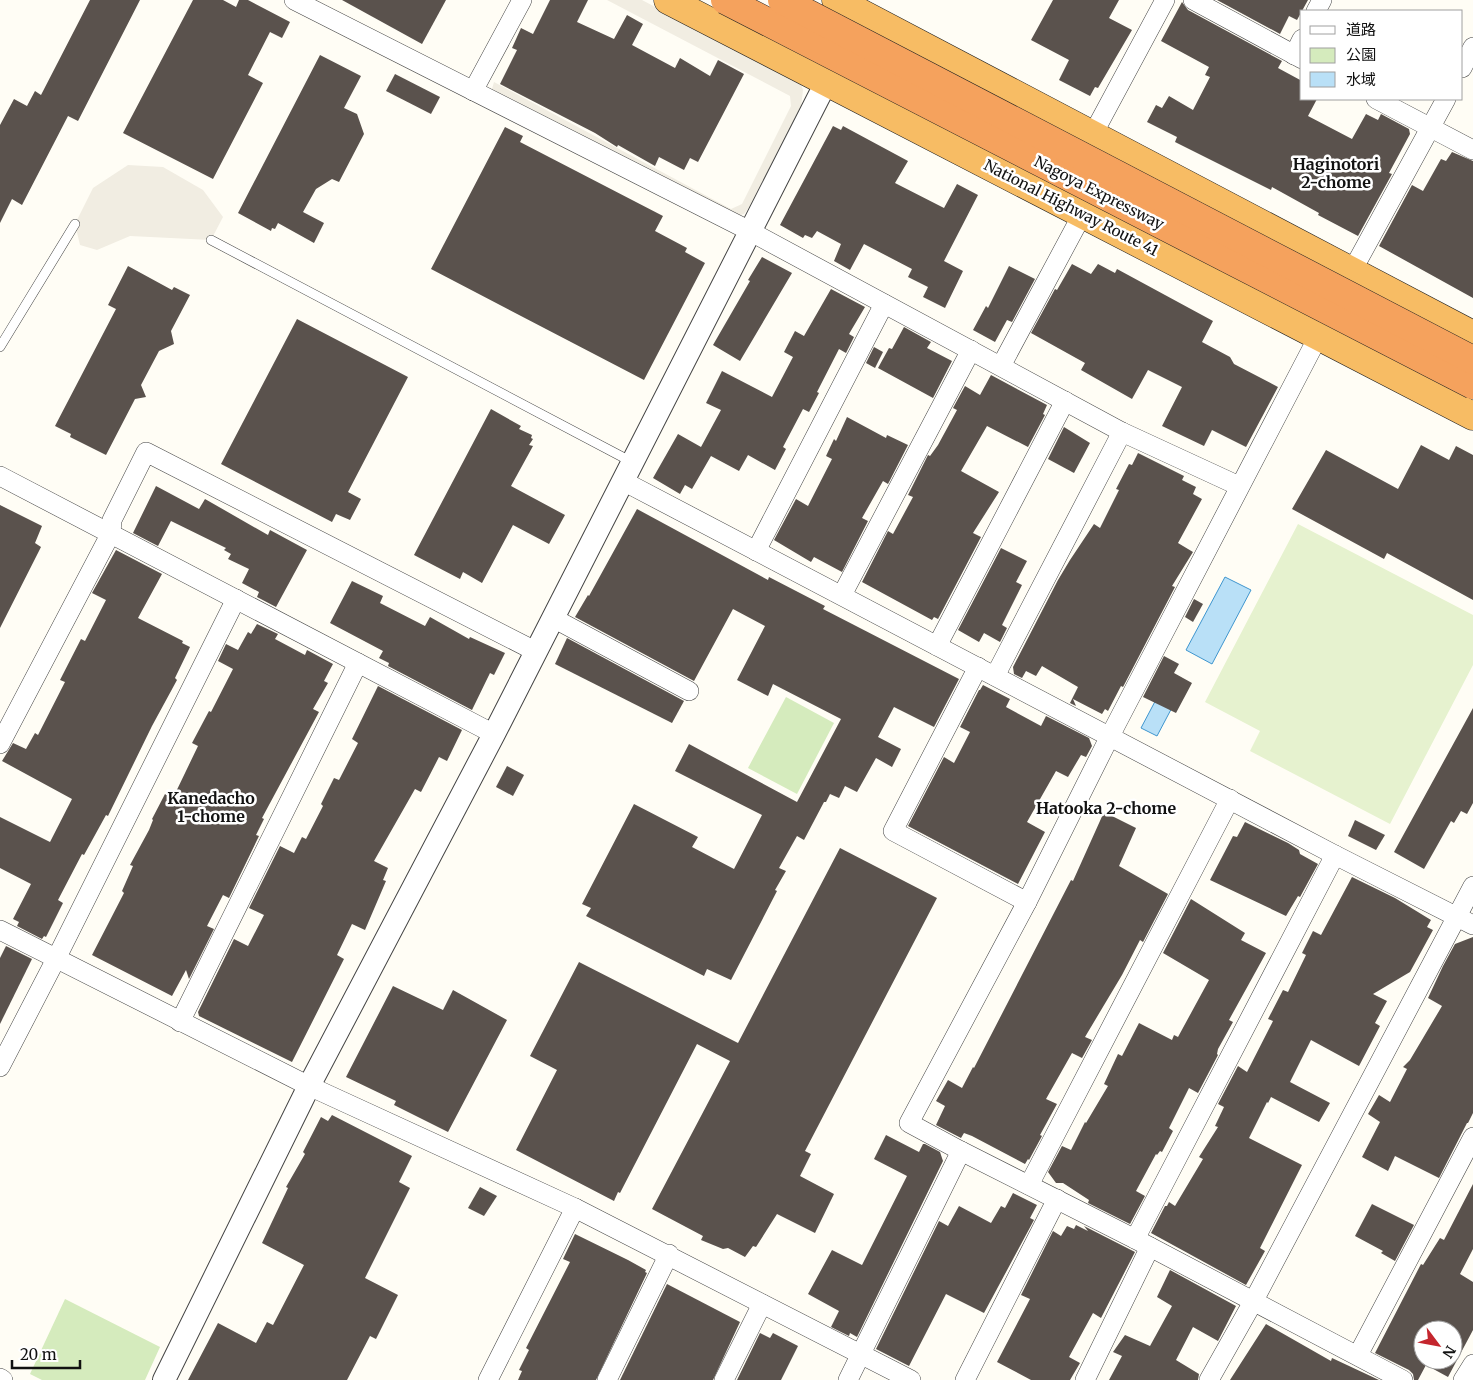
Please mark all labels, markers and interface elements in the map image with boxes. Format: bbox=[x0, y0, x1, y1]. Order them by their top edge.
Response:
legend bbox=[1300, 10, 1463, 100]
text: 道路 bbox=[1346, 20, 1376, 39]
text: 公園 bbox=[1346, 45, 1376, 64]
text: 水域 bbox=[1346, 70, 1376, 89]
street label: Nagoya Expressway bbox=[1031, 152, 1168, 234]
district label: Haginotori 2-chome bbox=[1293, 154, 1380, 192]
street label: National Highway Route 41 bbox=[981, 155, 1162, 260]
district label: Kanedacho 1-chome bbox=[167, 788, 255, 826]
district label: Hatooka 2-chome bbox=[1036, 798, 1176, 818]
north arrow bbox=[1413, 1320, 1463, 1370]
scale bar bbox=[12, 1338, 80, 1370]
text: N bbox=[1438, 1342, 1460, 1361]
text: 20 m bbox=[20, 1345, 57, 1364]

